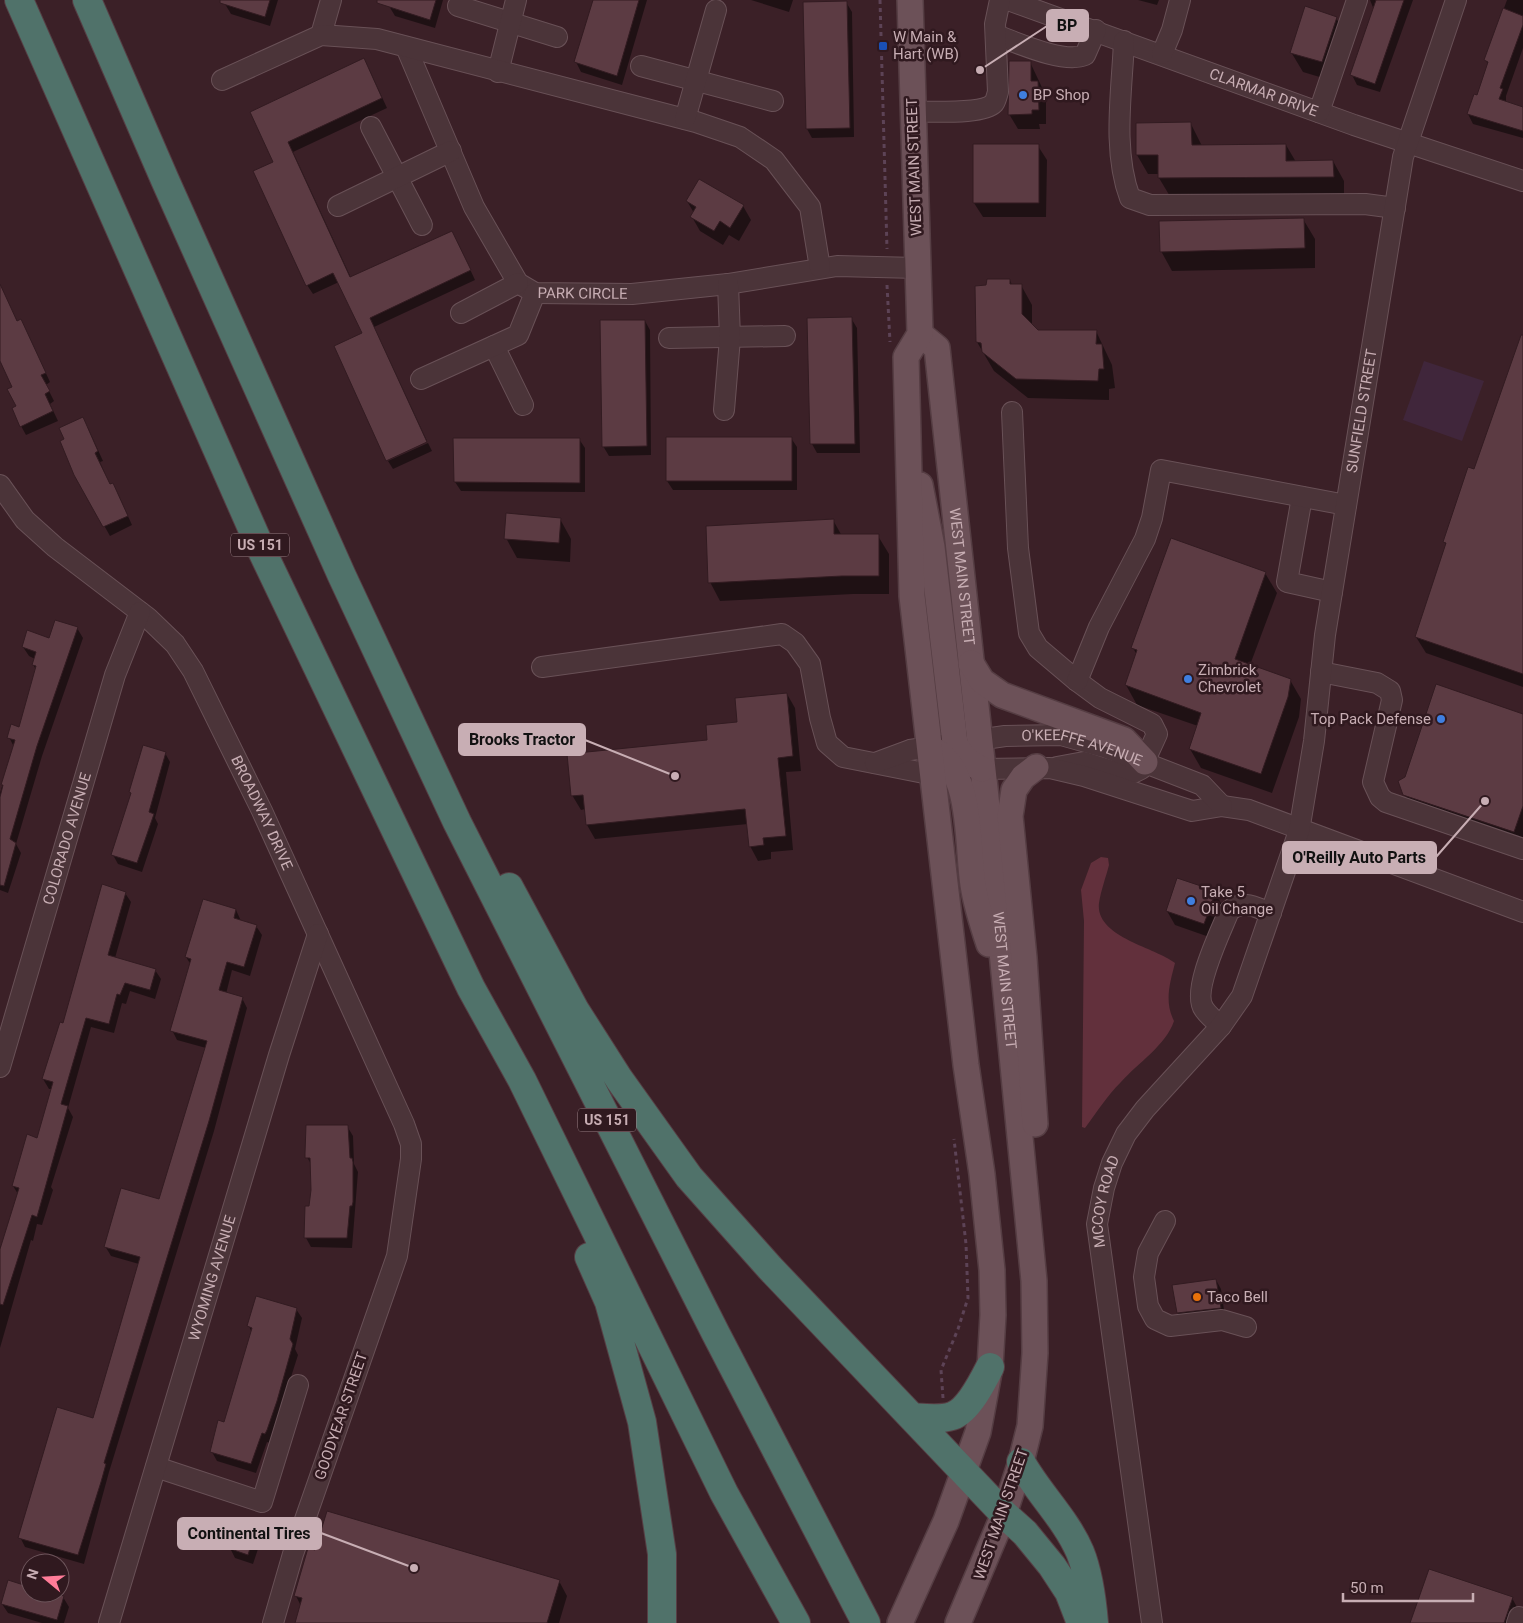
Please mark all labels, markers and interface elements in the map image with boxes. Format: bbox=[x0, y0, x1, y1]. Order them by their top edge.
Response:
callout: BP bbox=[1047, 10, 1088, 41]
text: BP bbox=[1057, 16, 1077, 35]
place label: W Main & Hart (WB) bbox=[893, 28, 959, 63]
marker: W Main & Hart (WB) bbox=[877, 40, 889, 52]
street label: CLARMAR DRIVE bbox=[1207, 65, 1321, 120]
place label: BP Shop bbox=[1033, 86, 1090, 104]
marker: BP Shop bbox=[1017, 89, 1029, 101]
street label: WEST MAIN STREET bbox=[903, 98, 925, 236]
street label: PARK CIRCLE bbox=[537, 284, 628, 303]
street label: SUNFIELD STREET bbox=[1343, 348, 1381, 474]
street label: WEST MAIN STREET bbox=[946, 507, 978, 646]
road number: US 151 bbox=[231, 534, 289, 556]
place label: Zimbrick Chevrolet bbox=[1198, 661, 1261, 696]
marker: Zimbrick Chevrolet bbox=[1182, 673, 1194, 685]
place label: Top Pack Defense bbox=[1311, 710, 1431, 728]
marker: Top Pack Defense bbox=[1435, 713, 1447, 725]
callout: Brooks Tractor bbox=[459, 724, 585, 755]
street label: O'KEEFFE AVENUE bbox=[1021, 726, 1145, 770]
text: Brooks Tractor bbox=[469, 730, 575, 749]
street label: BROADWAY DRIVE bbox=[227, 753, 297, 873]
street label: COLORADO AVENUE bbox=[39, 770, 95, 907]
callout: O'Reilly Auto Parts bbox=[1283, 842, 1436, 873]
text: O'Reilly Auto Parts bbox=[1292, 848, 1426, 867]
place label: Take 5 Oil Change bbox=[1201, 883, 1273, 918]
marker: Take 5 Oil Change bbox=[1185, 895, 1197, 907]
street label: WEST MAIN STREET bbox=[989, 911, 1020, 1050]
road number: US 151 bbox=[578, 1108, 636, 1132]
street label: MCCOY ROAD bbox=[1088, 1152, 1123, 1249]
street label: WYOMING AVENUE bbox=[185, 1213, 240, 1343]
place label: Taco Bell bbox=[1207, 1288, 1268, 1306]
marker: Taco Bell bbox=[1191, 1291, 1203, 1303]
street label: GOODYEAR STREET bbox=[311, 1350, 371, 1482]
street label: WEST MAIN STREET bbox=[970, 1446, 1032, 1582]
callout: Continental Tires bbox=[178, 1518, 321, 1549]
text: Continental Tires bbox=[187, 1524, 311, 1543]
north arrow bbox=[20, 1553, 70, 1603]
text: N bbox=[23, 1567, 42, 1581]
scale bar bbox=[1343, 1570, 1473, 1602]
text: 50 m bbox=[1350, 1579, 1384, 1597]

